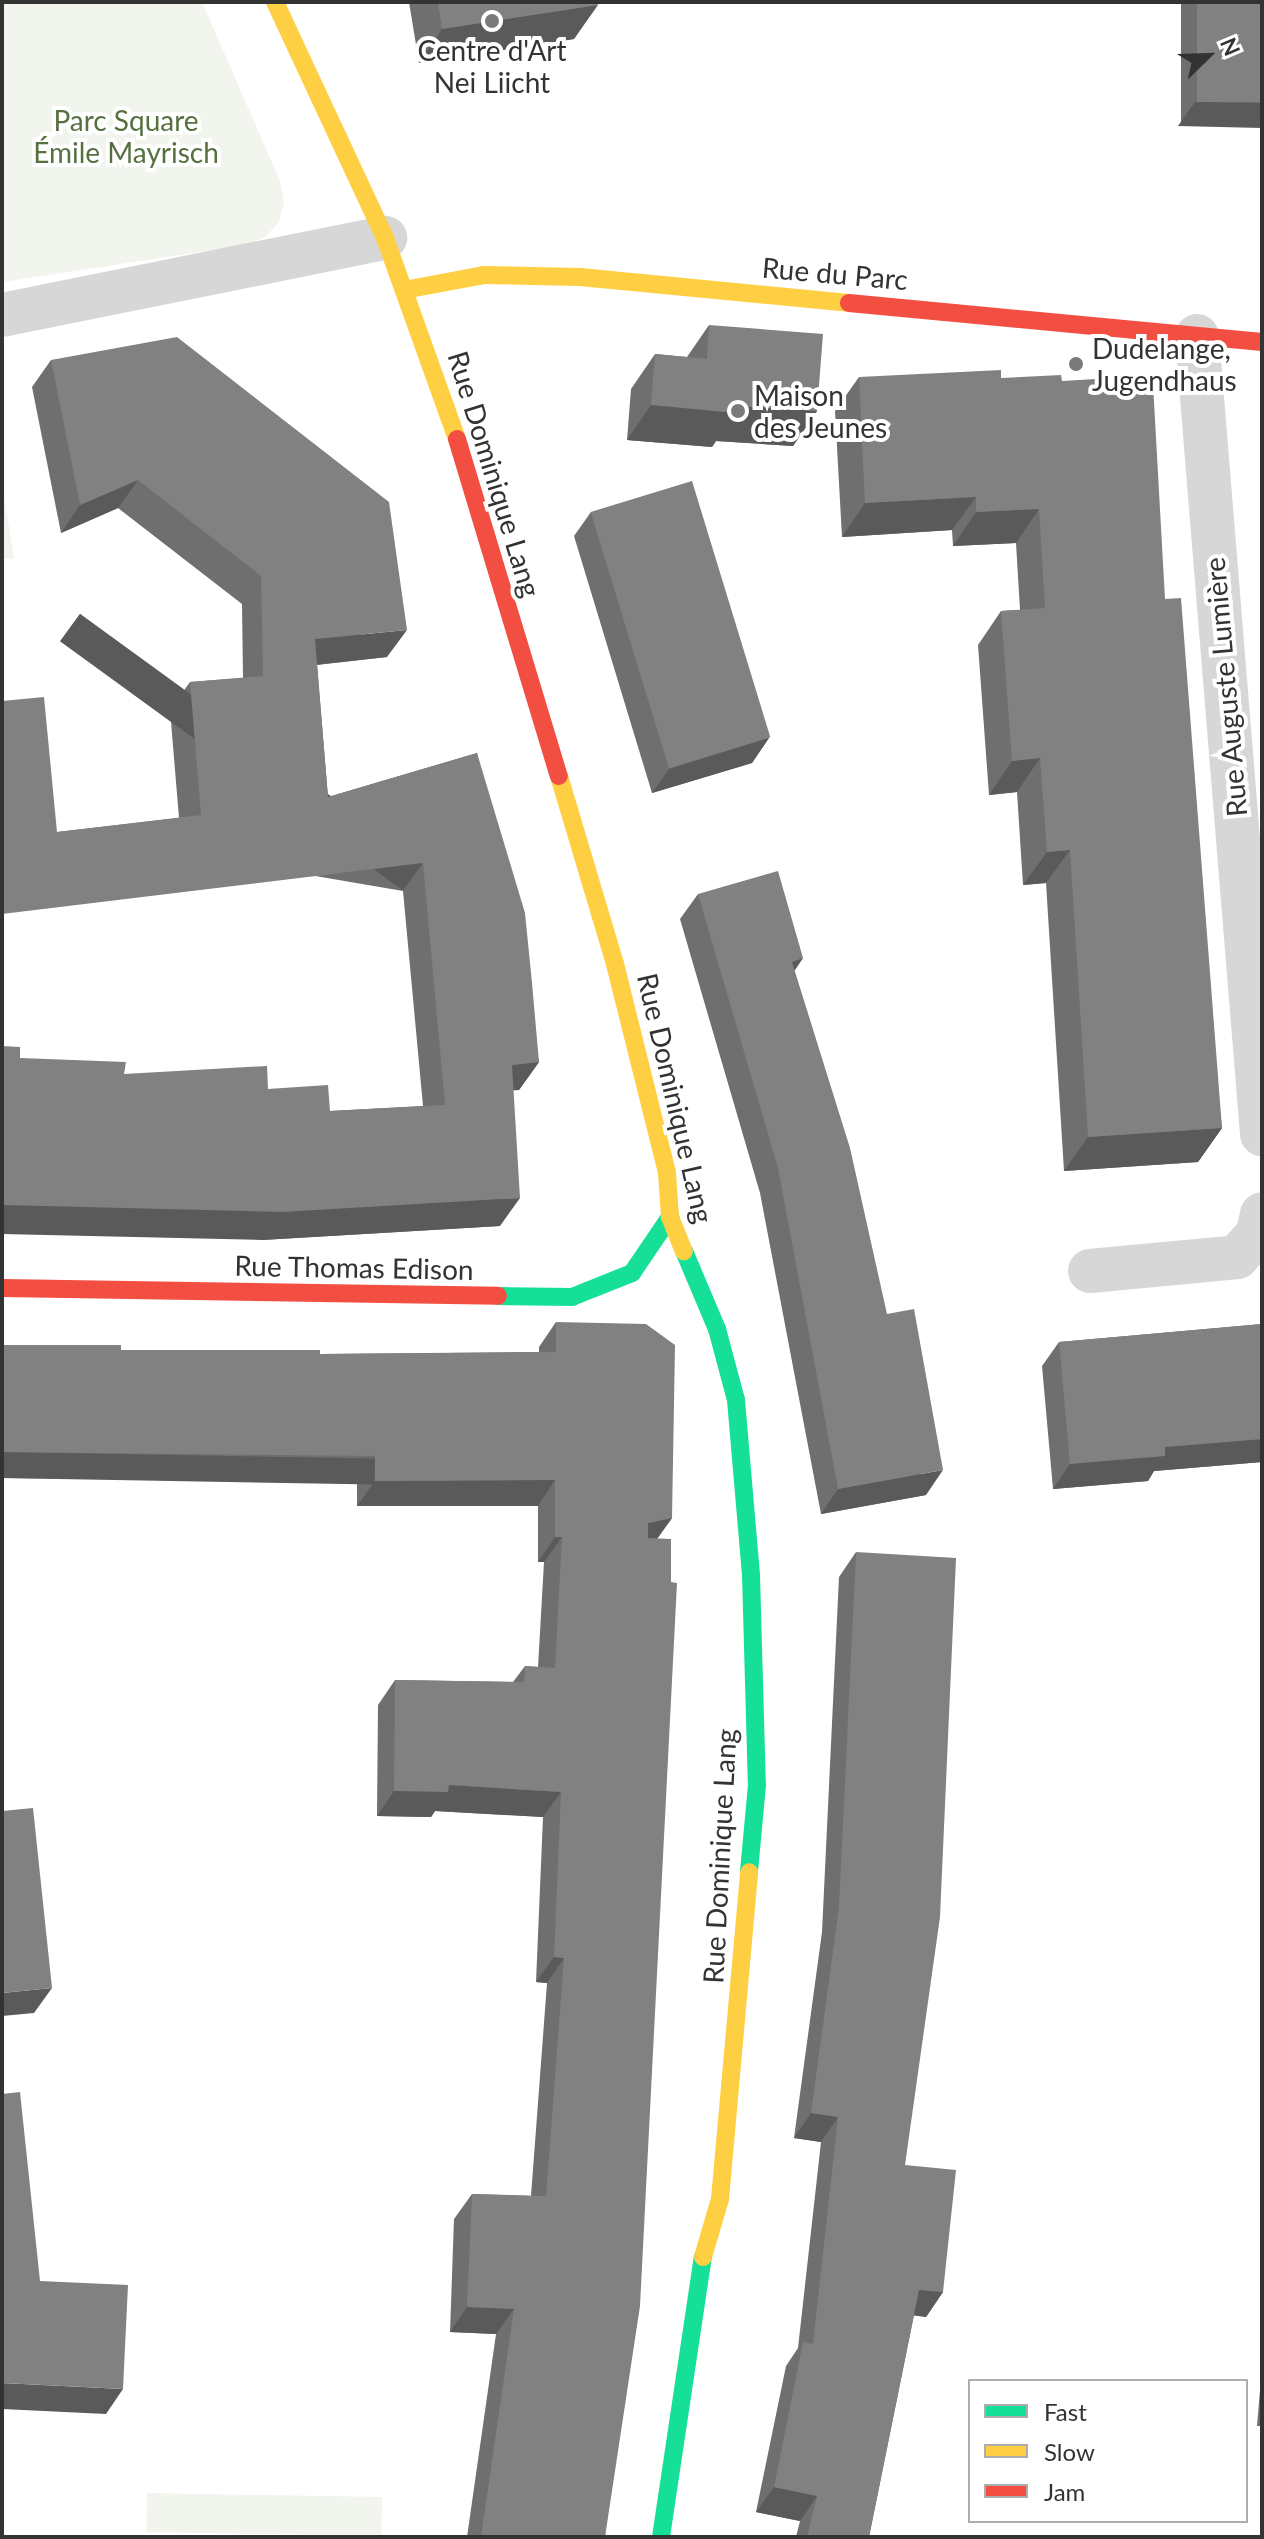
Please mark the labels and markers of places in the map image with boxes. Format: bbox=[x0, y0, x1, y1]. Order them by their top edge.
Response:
marker: Centre d'Art Nei Liicht bbox=[483, 12, 501, 30]
place label: Centre d'Art Nei Liicht bbox=[417, 33, 567, 99]
place label: Dudelange, Jugendhaus bbox=[1092, 331, 1237, 397]
marker: Dudelange, Jugendhaus bbox=[1067, 355, 1085, 373]
place label: Maison des Jeunes bbox=[754, 378, 888, 444]
marker: Maison des Jeunes bbox=[729, 402, 747, 420]

